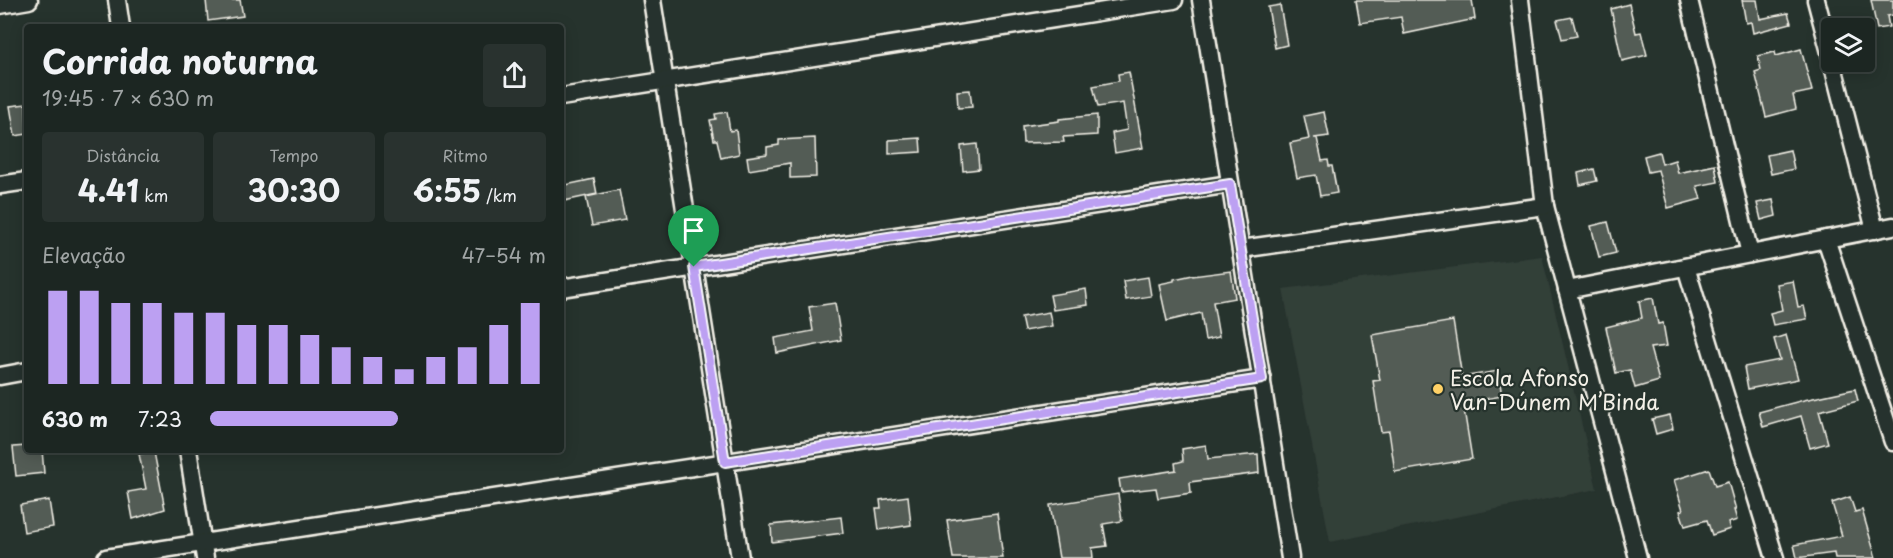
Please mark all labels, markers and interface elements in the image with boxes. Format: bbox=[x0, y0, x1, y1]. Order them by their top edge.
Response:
map controls bbox=[1821, 18, 1875, 72]
button: layers bbox=[1821, 18, 1875, 72]
text: Corrida noturna bbox=[42, 35, 318, 85]
button: share bbox=[483, 44, 546, 107]
text: 19:45 · 7 × 630 m bbox=[42, 83, 214, 113]
text: Distância bbox=[86, 143, 160, 167]
text: Tempo bbox=[270, 143, 318, 167]
text: Ritmo bbox=[442, 143, 488, 167]
text: 4.41 bbox=[78, 167, 139, 212]
text: 30:30 bbox=[248, 167, 340, 212]
text: 6:55 bbox=[413, 167, 481, 212]
text: km bbox=[139, 183, 168, 207]
text: /km bbox=[481, 183, 517, 207]
pin bbox=[668, 205, 719, 267]
icon: arrive bbox=[677, 214, 710, 247]
text: Elevação bbox=[42, 240, 126, 270]
text: 47–54 m bbox=[462, 240, 546, 270]
place label: Escola Afonso Van-Dúnem M’Binda bbox=[1450, 361, 1659, 417]
marker: Escola Afonso Van-Dúnem M’Binda bbox=[1431, 382, 1445, 396]
text: 630 m bbox=[42, 404, 108, 434]
text: 7:23 bbox=[138, 404, 182, 434]

